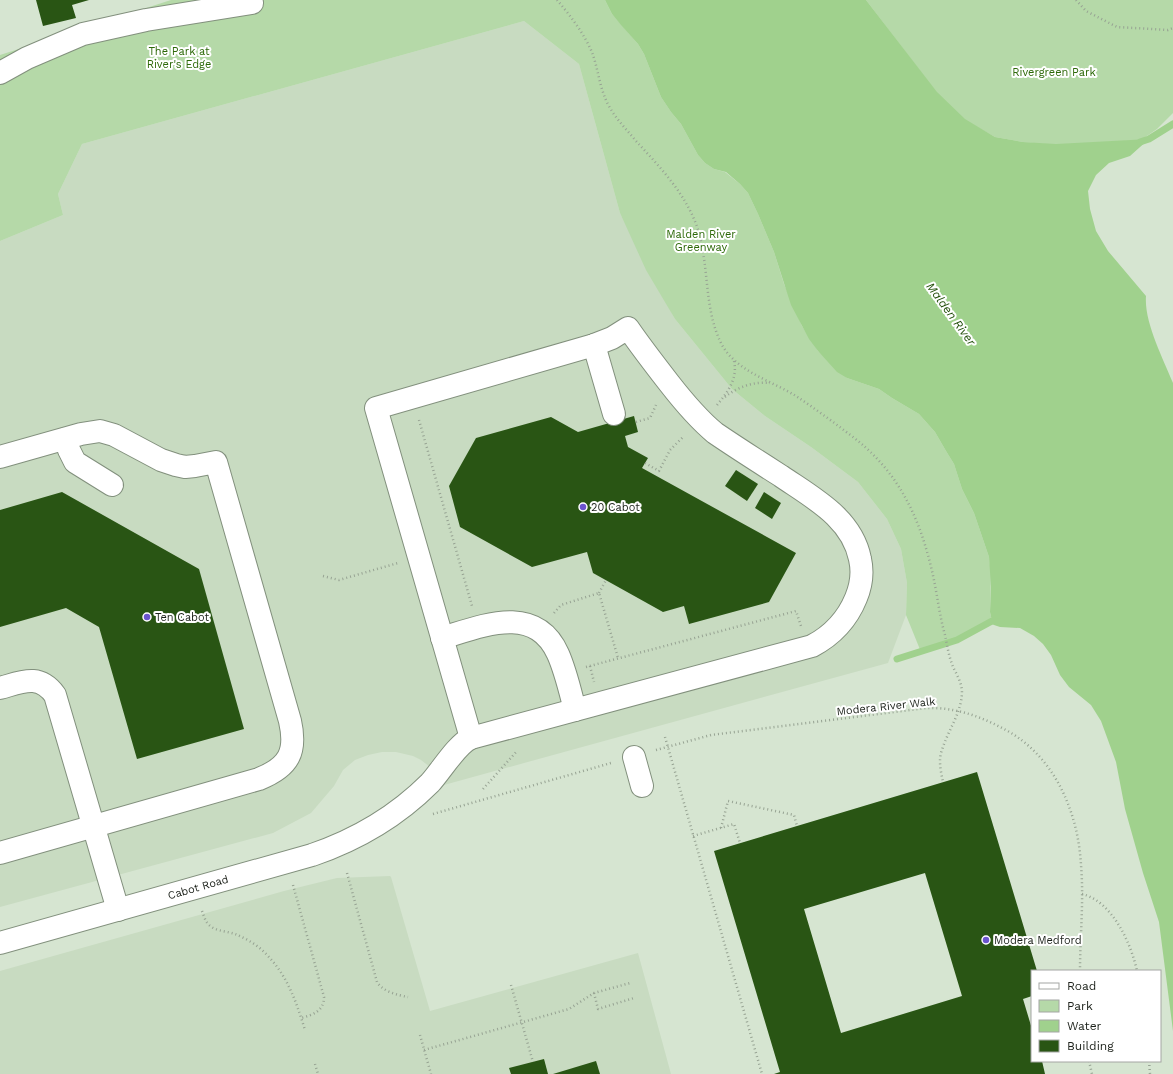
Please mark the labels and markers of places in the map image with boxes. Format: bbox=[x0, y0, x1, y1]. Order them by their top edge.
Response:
place label: 20 Cabot bbox=[591, 501, 640, 514]
marker: 20 Cabot bbox=[578, 502, 588, 512]
place label: Ten Cabot bbox=[155, 611, 210, 624]
marker: Ten Cabot bbox=[142, 612, 152, 622]
place label: Modera Medford bbox=[994, 934, 1082, 947]
marker: Modera Medford bbox=[981, 935, 991, 945]

